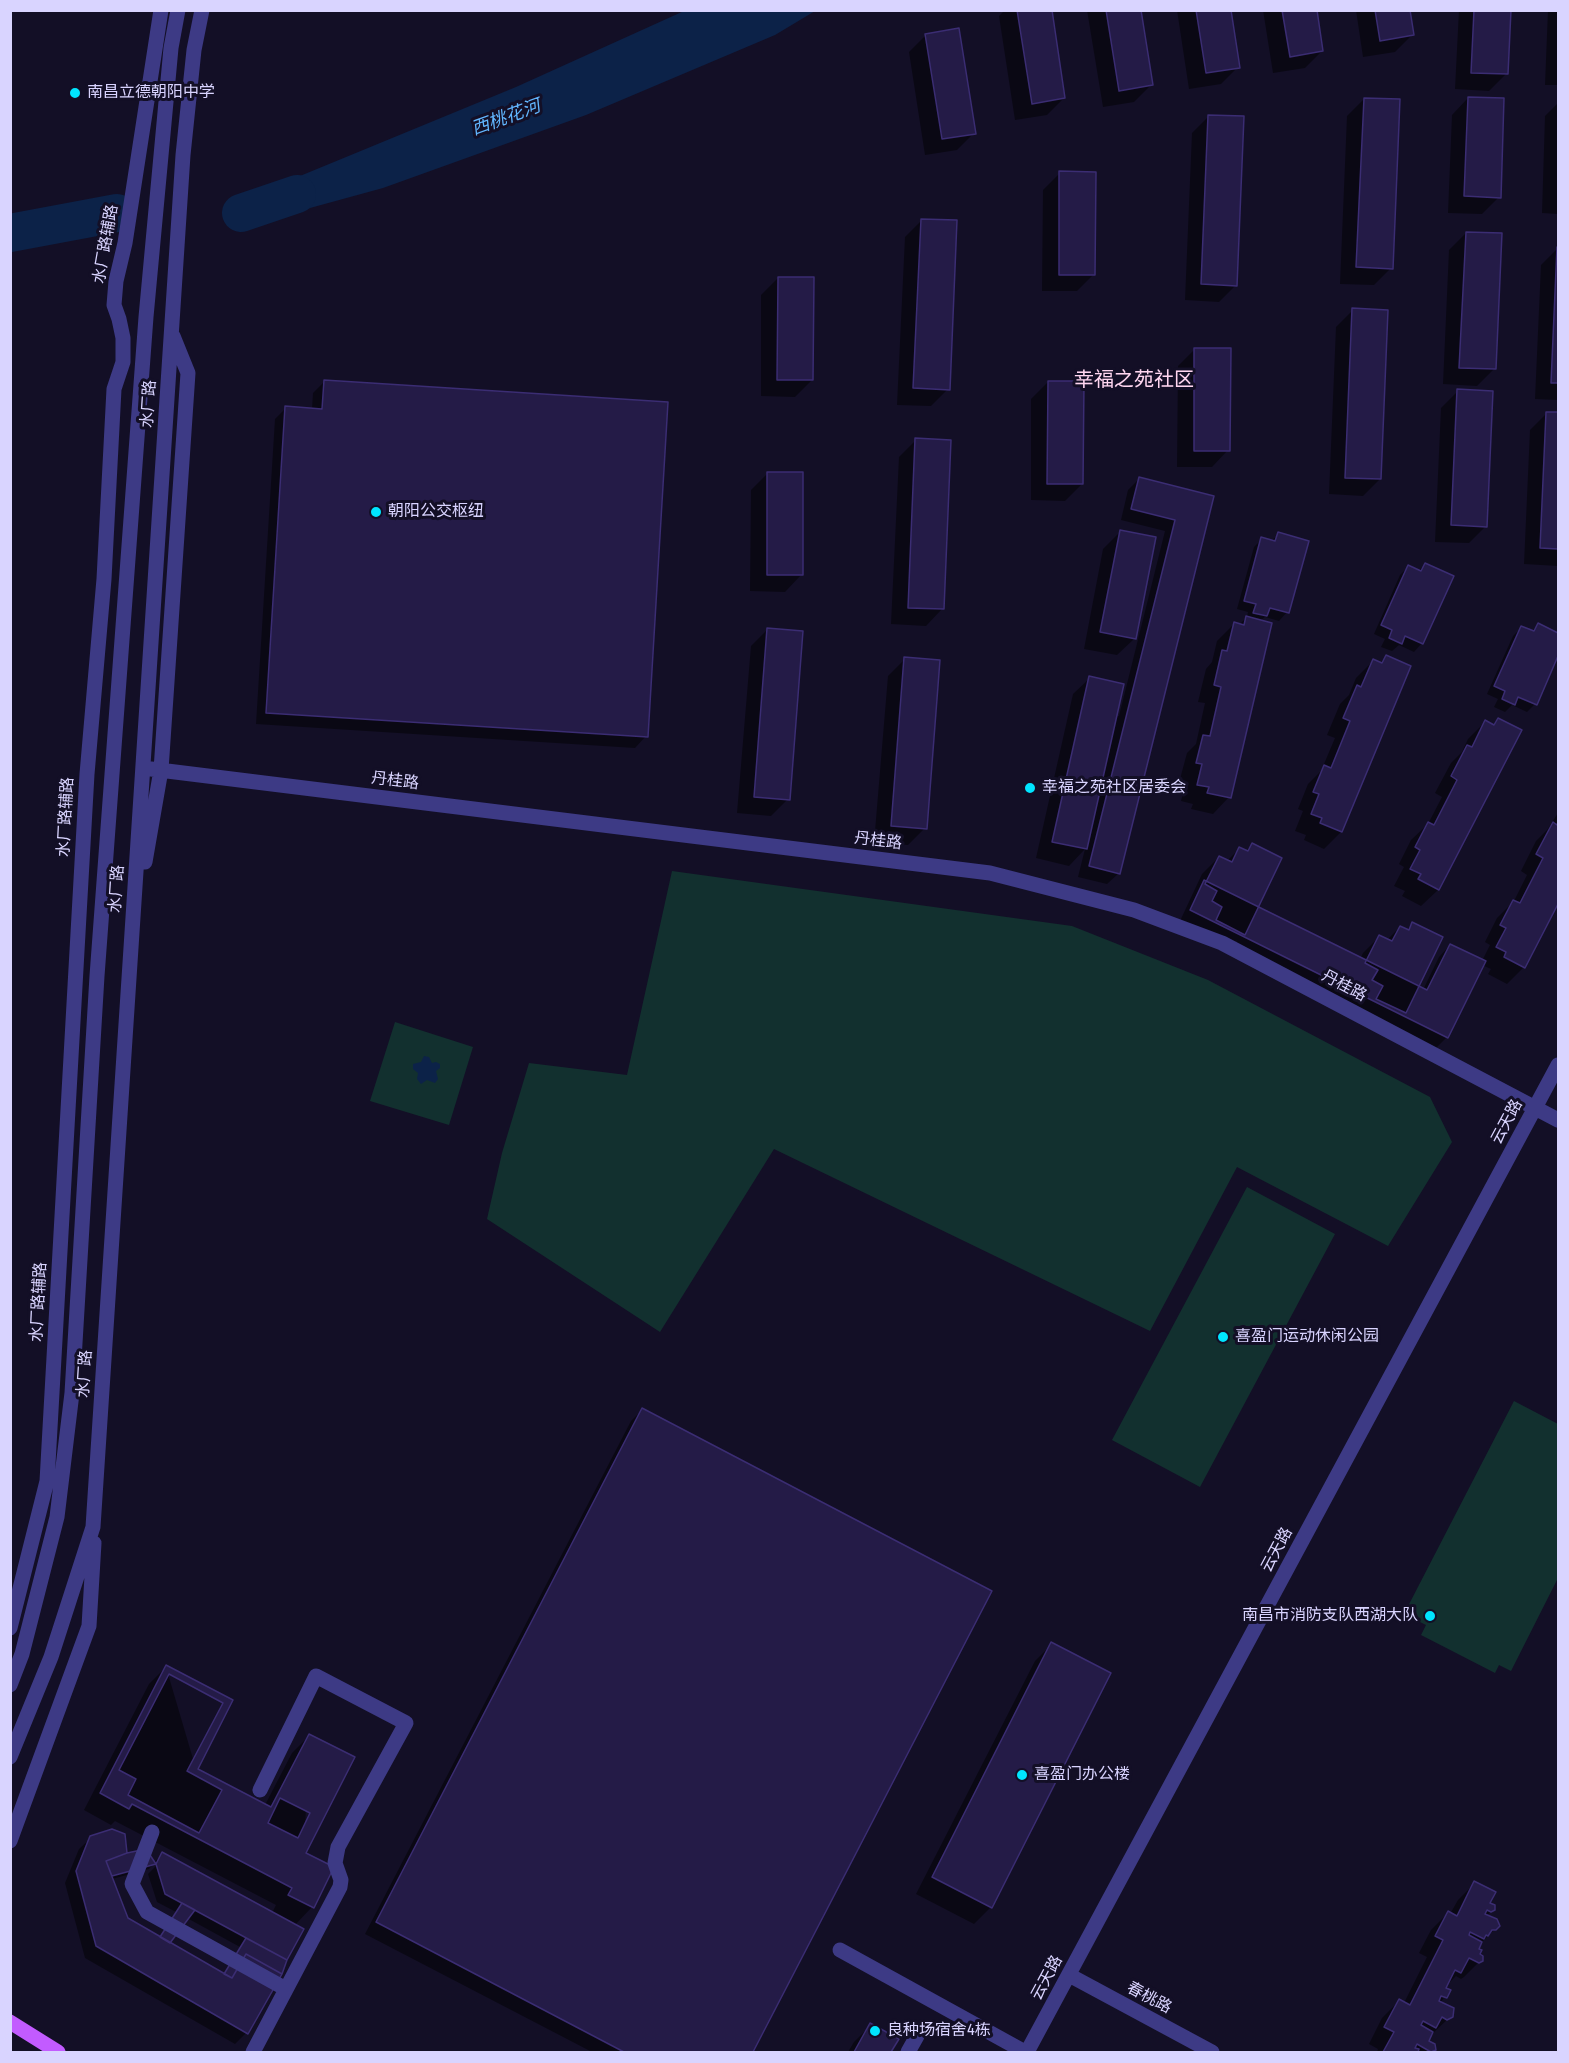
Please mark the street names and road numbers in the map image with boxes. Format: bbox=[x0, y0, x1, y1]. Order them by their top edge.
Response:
street label: 水厂路辅路 bbox=[90, 203, 122, 285]
street label: 水厂路 bbox=[138, 379, 160, 429]
street label: 丹桂路 bbox=[370, 769, 420, 793]
street label: 水厂路辅路 bbox=[54, 777, 78, 857]
street label: 丹桂路 bbox=[853, 829, 903, 853]
street label: 水厂路 bbox=[106, 864, 128, 914]
street label: 丹桂路 bbox=[1318, 966, 1370, 1006]
street label: 云天路 bbox=[1487, 1096, 1527, 1148]
street label: 水厂路辅路 bbox=[27, 1262, 51, 1342]
street label: 水厂路 bbox=[74, 1349, 96, 1399]
street label: 云天路 bbox=[1257, 1524, 1297, 1576]
street label: 云天路 bbox=[1027, 1952, 1067, 2004]
street label: 春桃路 bbox=[1123, 1978, 1175, 2018]

